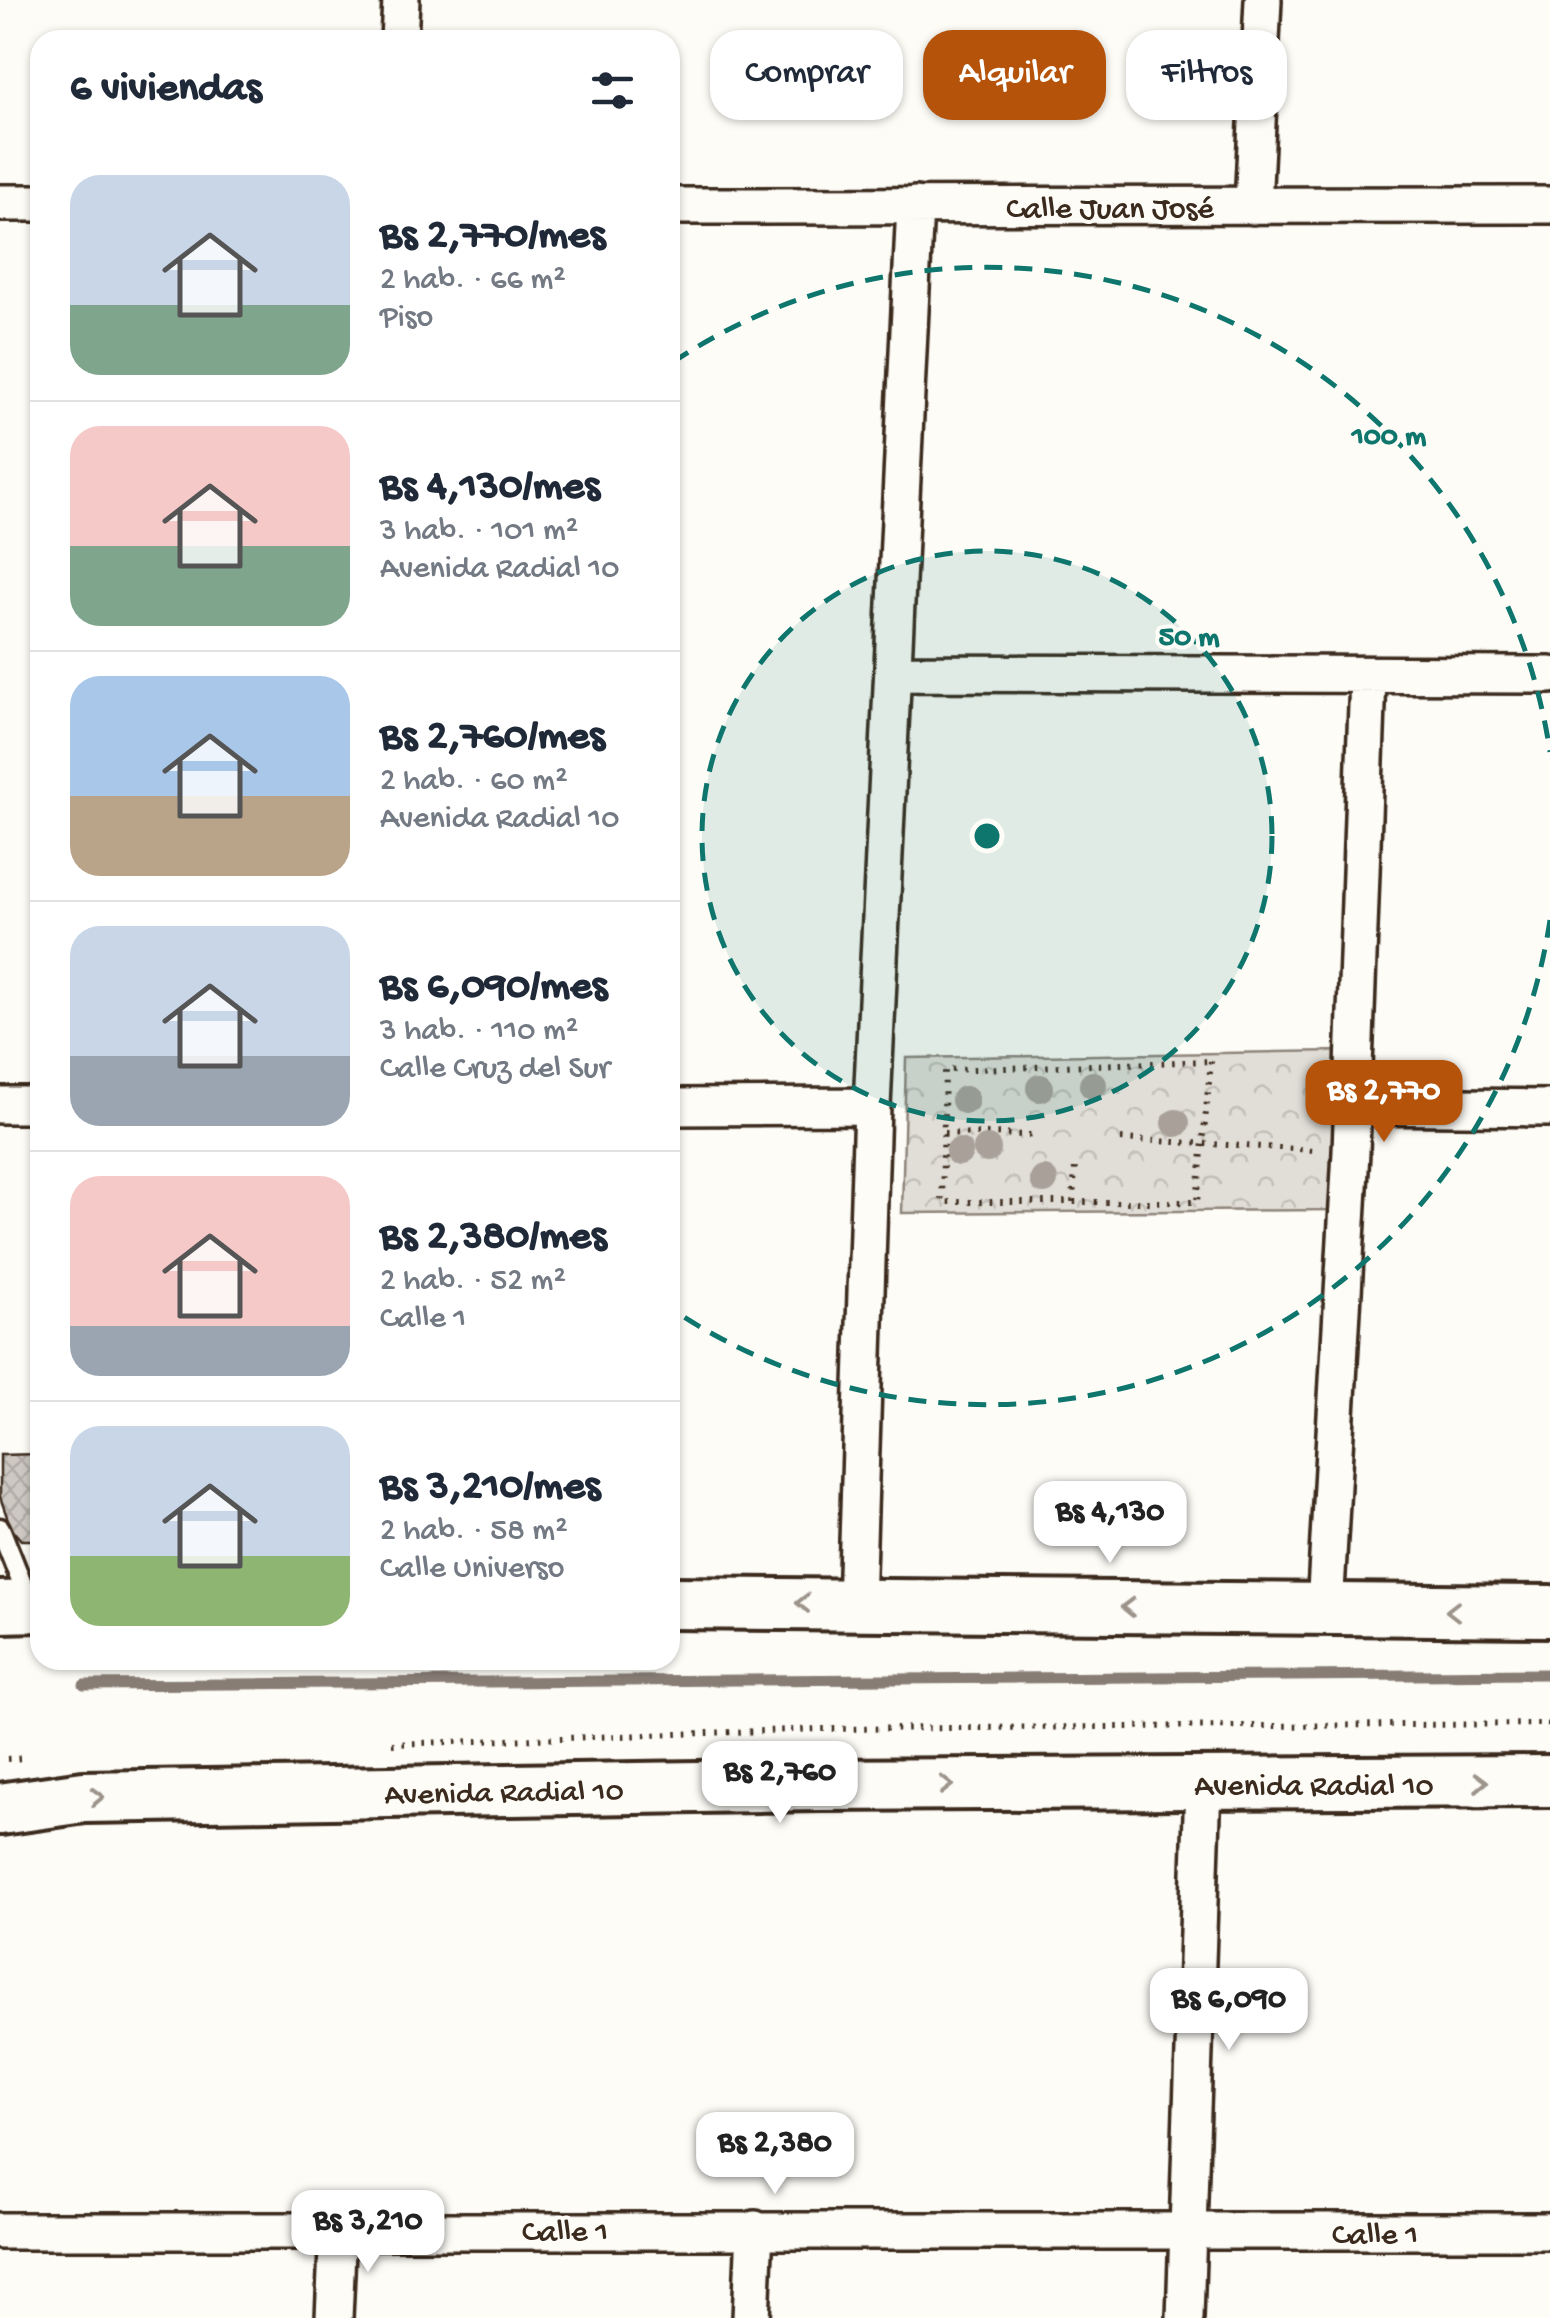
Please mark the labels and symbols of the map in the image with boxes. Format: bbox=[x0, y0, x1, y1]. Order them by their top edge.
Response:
street label: Calle Juan José bbox=[1006, 192, 1214, 230]
text: 100 m bbox=[1351, 421, 1427, 456]
text: 50 m bbox=[1158, 622, 1220, 657]
centre of rings bbox=[969, 818, 1005, 854]
pin: Bs 2,770 bbox=[1281, 1060, 1487, 1145]
pin: Bs 4,130 bbox=[1007, 1481, 1213, 1566]
one-way arrow bbox=[794, 1592, 810, 1614]
one-way arrow bbox=[1119, 1596, 1135, 1617]
one-way arrow bbox=[1444, 1600, 1460, 1621]
pin: Bs 2,760 bbox=[677, 1741, 883, 1826]
street label: Avenida Radial 10 bbox=[1194, 1769, 1434, 1807]
one-way arrow bbox=[1474, 1771, 1490, 1793]
street label: Avenida Radial 10 bbox=[384, 1774, 624, 1816]
one-way arrow bbox=[940, 1774, 955, 1796]
one-way arrow bbox=[89, 1786, 105, 1807]
pin: Bs 6,090 bbox=[1126, 1968, 1332, 2053]
pin: Bs 2,380 bbox=[672, 2112, 878, 2197]
pin: Bs 3,210 bbox=[265, 2190, 471, 2275]
street label: Calle 1 bbox=[522, 2215, 608, 2253]
street label: Calle 1 bbox=[1332, 2218, 1418, 2256]

